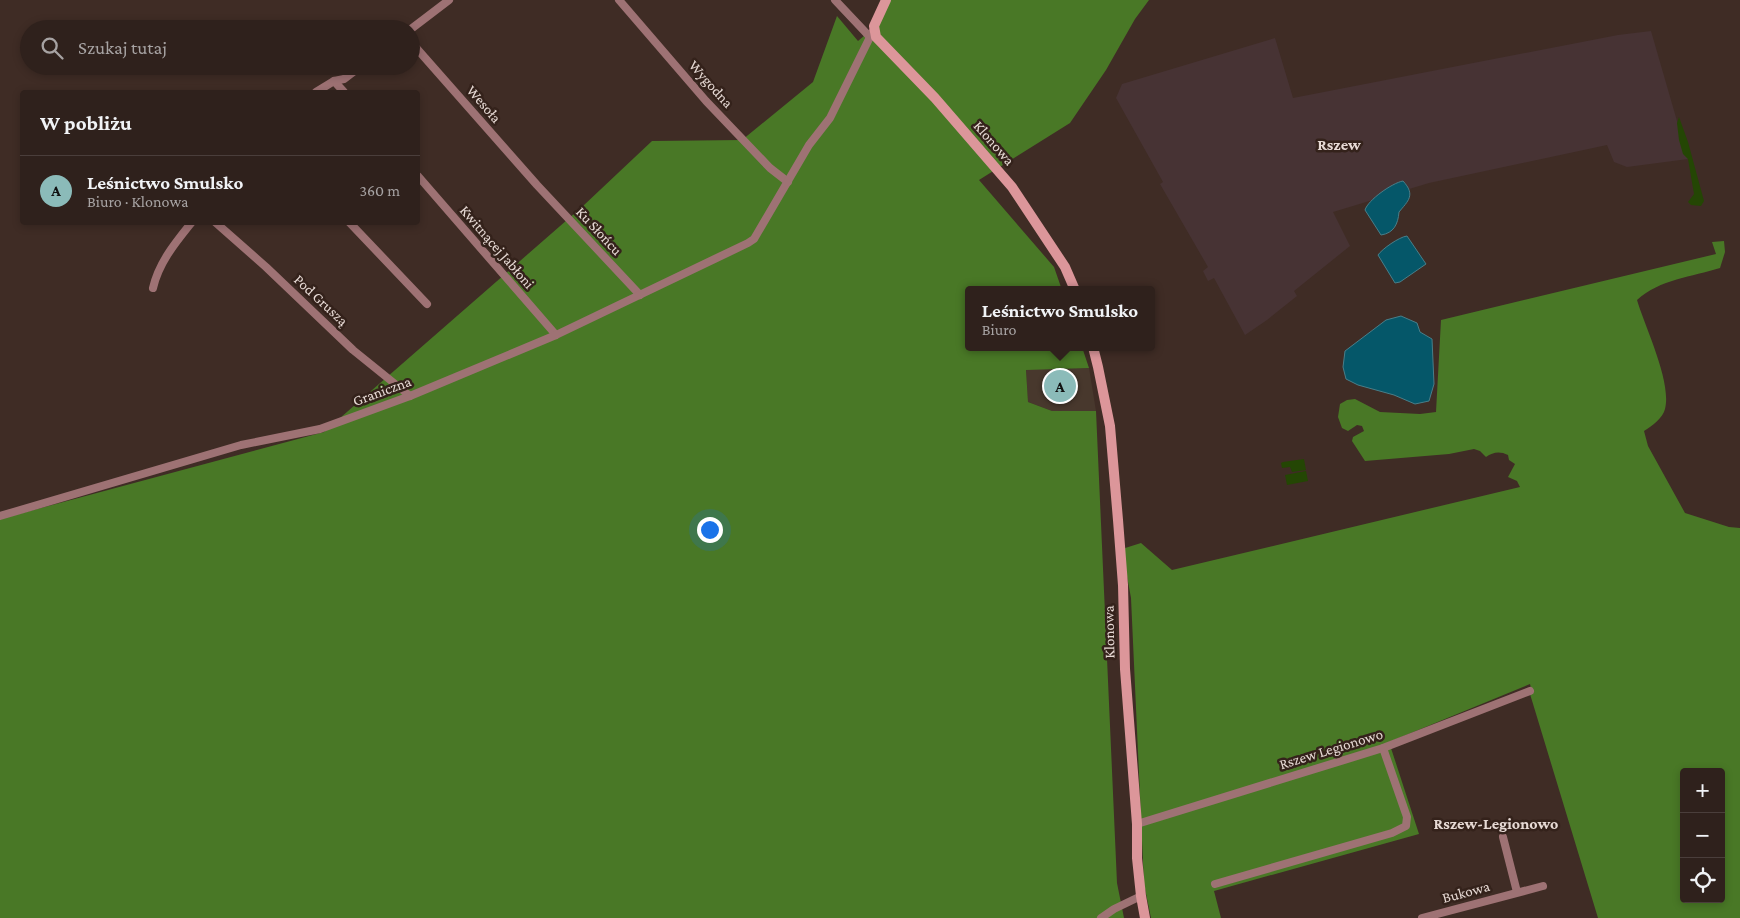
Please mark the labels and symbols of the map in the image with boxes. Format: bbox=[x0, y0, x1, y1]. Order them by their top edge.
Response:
street label: Wygodna bbox=[685, 57, 736, 112]
street label: Wesoła bbox=[464, 82, 504, 126]
street label: Klonowa bbox=[970, 118, 1018, 168]
district label: Rszew bbox=[1317, 136, 1361, 153]
street label: Kwitnącej Jabłoni bbox=[456, 202, 537, 292]
street label: Ku Słońcu bbox=[573, 204, 625, 258]
street label: Pod Gruszą bbox=[290, 271, 352, 330]
pin: A bbox=[1044, 367, 1076, 405]
street label: Graniczna bbox=[351, 373, 413, 409]
your location bbox=[697, 517, 723, 543]
street label: Klonowa bbox=[1101, 605, 1117, 659]
street label: Rszew Legionowo bbox=[1277, 726, 1385, 773]
district label: Rszew-Legionowo bbox=[1434, 815, 1558, 832]
street label: Bukowa bbox=[1440, 878, 1492, 906]

